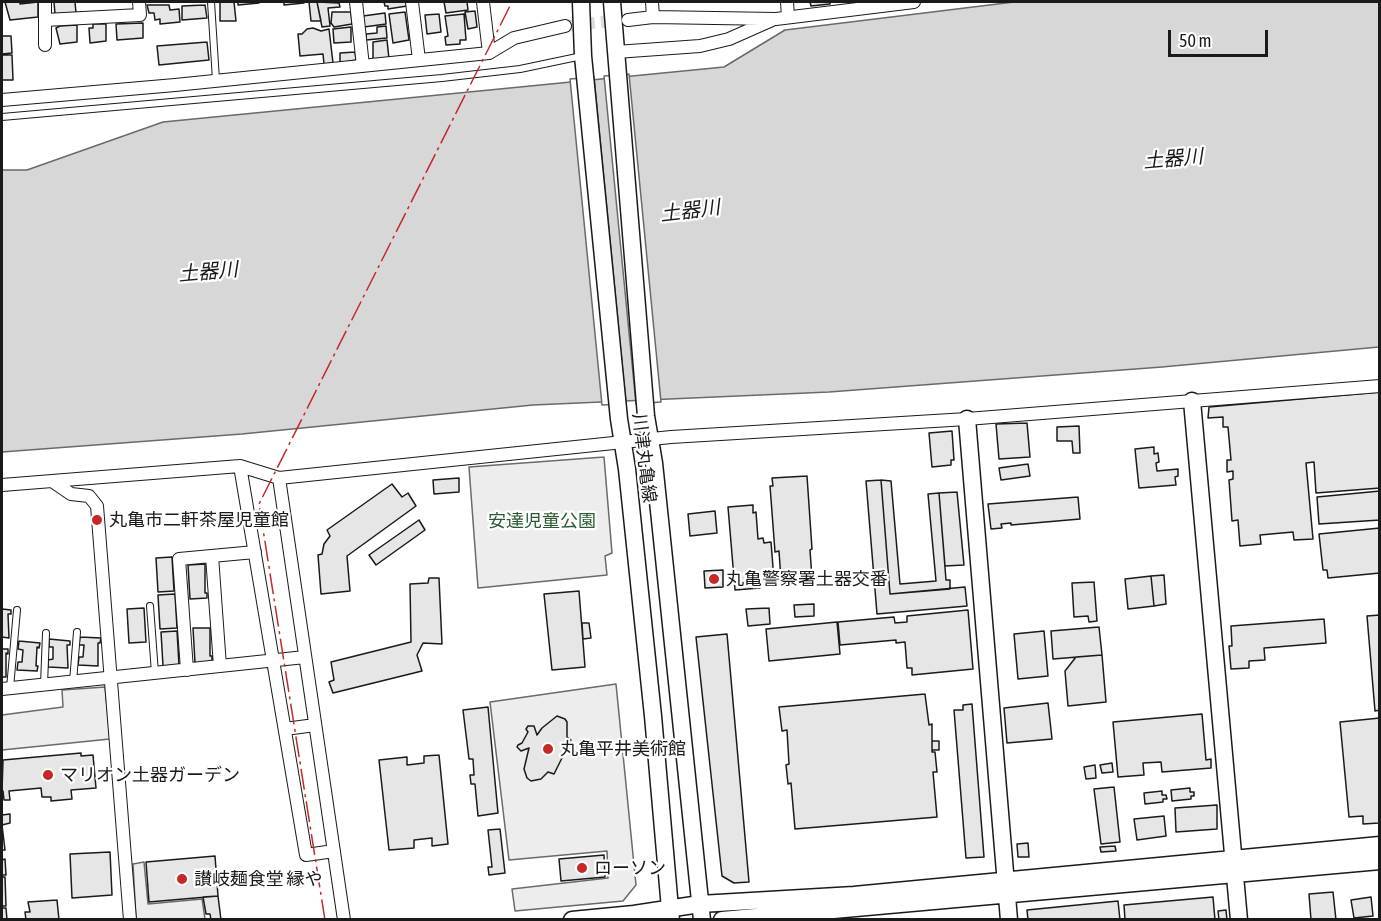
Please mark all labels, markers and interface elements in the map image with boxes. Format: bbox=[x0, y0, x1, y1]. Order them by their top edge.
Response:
scale bar bbox=[1171, 18, 1272, 56]
text: 50 m bbox=[1179, 30, 1211, 51]
water label: 土器川 bbox=[1142, 144, 1204, 174]
water label: 土器川 bbox=[659, 195, 721, 227]
water label: 土器川 bbox=[177, 257, 239, 287]
street label: 川津丸亀線 bbox=[628, 412, 660, 504]
place label: 丸亀市二軒茶屋児童館 bbox=[109, 509, 289, 531]
park label: 安達児童公園 bbox=[488, 510, 596, 532]
marker: 丸亀市二軒茶屋児童館 bbox=[90, 513, 104, 527]
place label: 丸亀警察署土器交番 bbox=[726, 568, 888, 590]
marker: 丸亀警察署土器交番 bbox=[707, 572, 721, 586]
place label: 丸亀平井美術館 bbox=[560, 738, 686, 760]
marker: 丸亀平井美術館 bbox=[541, 742, 555, 756]
place label: マリオン土器ガーデン bbox=[60, 764, 240, 786]
marker: マリオン土器ガーデン bbox=[41, 768, 55, 782]
place label: ローソン bbox=[594, 857, 666, 879]
marker: ローソン bbox=[575, 861, 589, 875]
place label: 讃岐麺食堂 縁や bbox=[194, 868, 322, 890]
marker: 讃岐麺食堂 縁や bbox=[175, 872, 189, 886]

